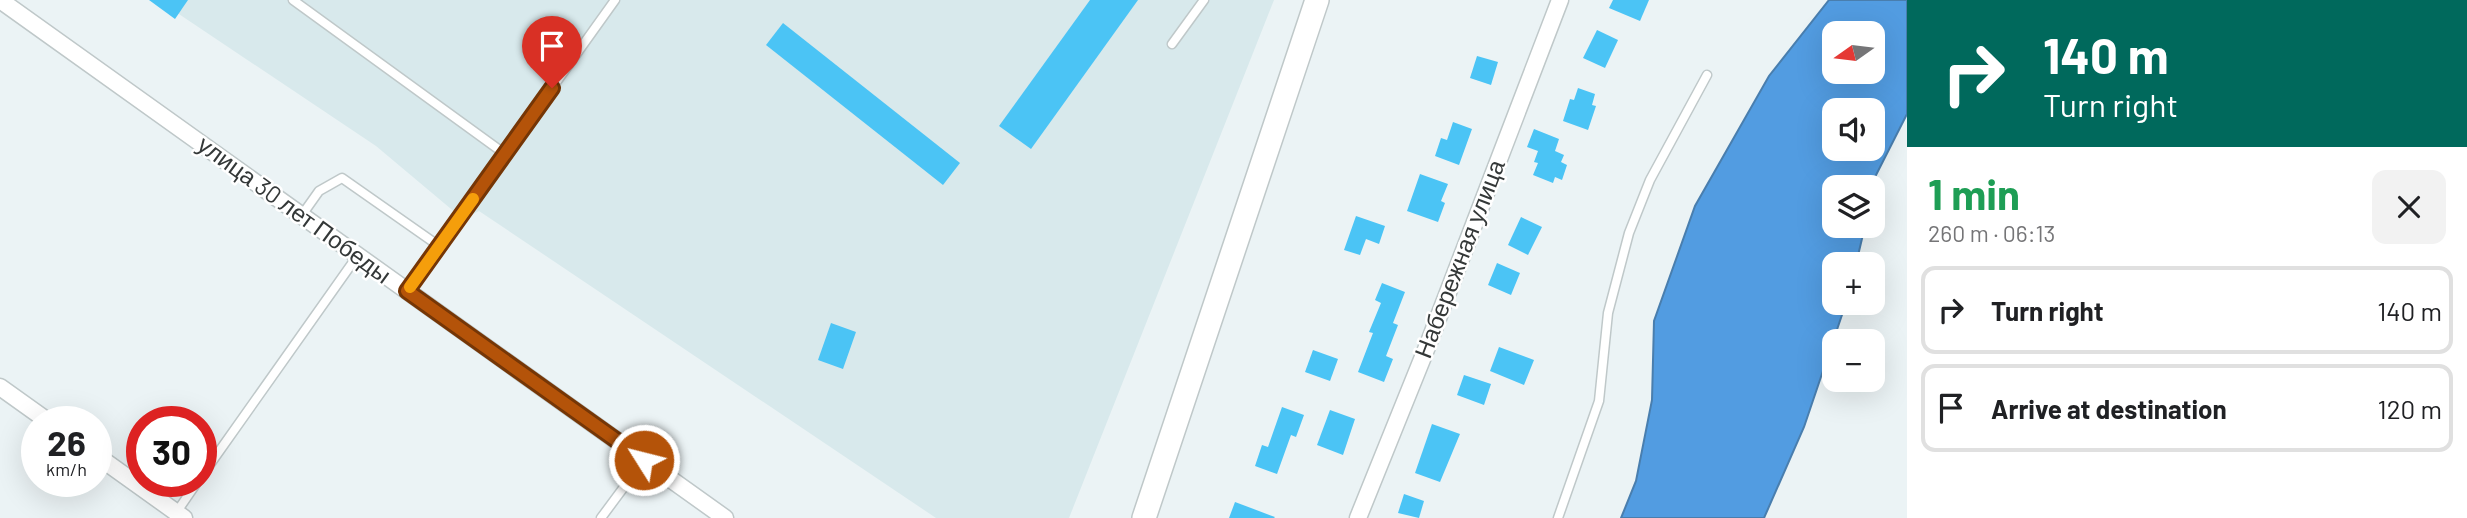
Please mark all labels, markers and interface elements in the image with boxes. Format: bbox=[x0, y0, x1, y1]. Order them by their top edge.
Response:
pin bbox=[522, 16, 582, 88]
north arrow bbox=[1822, 21, 1885, 84]
map controls bbox=[1822, 21, 1885, 392]
text: 140 m bbox=[2043, 25, 2169, 84]
icon: arrive bbox=[533, 27, 571, 65]
icon: right bbox=[1928, 28, 2019, 119]
text: Turn right bbox=[2043, 85, 2178, 123]
button: sound bbox=[1822, 98, 1885, 161]
street label: улица 30 лет Победы bbox=[193, 129, 397, 289]
street label: Набережная улица bbox=[1407, 154, 1510, 362]
text: 1 min bbox=[1928, 168, 2020, 218]
button: close bbox=[2372, 170, 2446, 244]
button: layers bbox=[1822, 175, 1885, 238]
text: 260 m · 06:13 bbox=[1928, 219, 2055, 247]
button: + bbox=[1822, 252, 1885, 315]
icon: right bbox=[1932, 291, 1970, 329]
text: Turn right bbox=[1991, 295, 2104, 326]
text: 140 m bbox=[2377, 295, 2442, 326]
button: − bbox=[1822, 329, 1885, 392]
icon: arrive bbox=[1932, 389, 1970, 427]
text: Arrive at destination bbox=[1991, 393, 2227, 424]
text: 120 m bbox=[2378, 393, 2442, 424]
speed limit sign: 30 bbox=[126, 406, 217, 497]
text: 26 bbox=[47, 421, 86, 463]
position arrow bbox=[607, 423, 681, 497]
text: km/h bbox=[46, 458, 87, 480]

